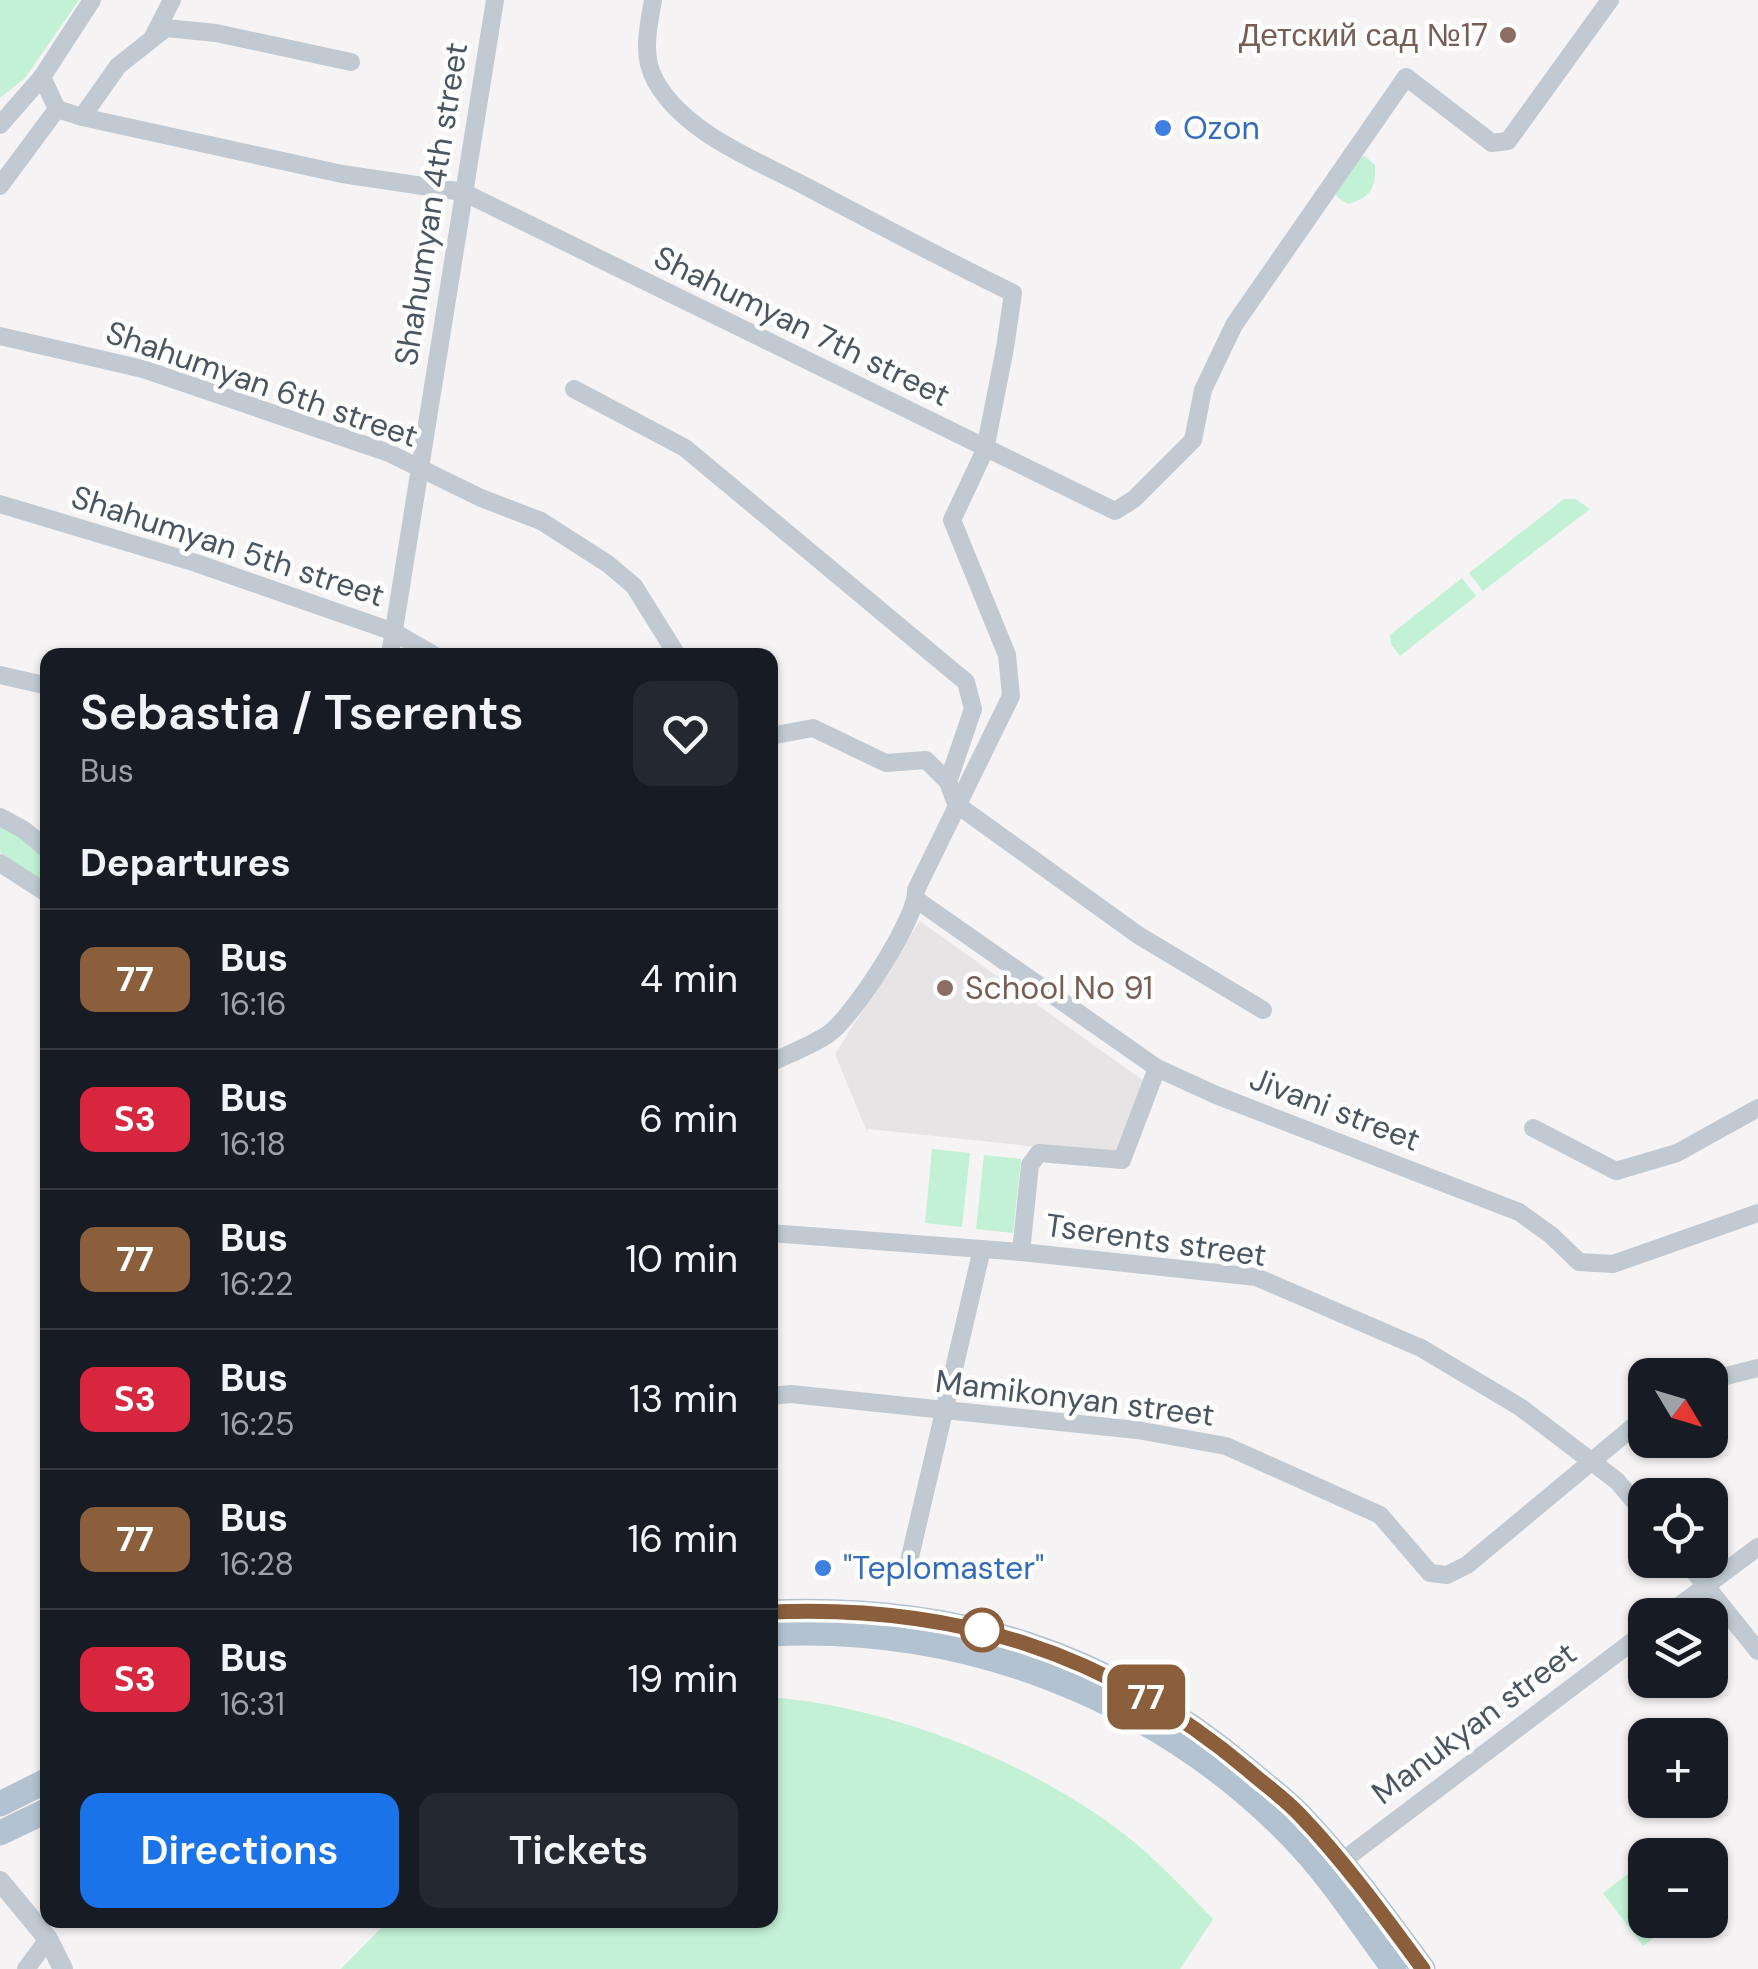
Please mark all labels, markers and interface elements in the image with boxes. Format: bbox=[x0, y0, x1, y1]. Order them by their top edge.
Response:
place label: Детский сад №17 bbox=[1239, 14, 1488, 56]
marker: Детский сад №17 bbox=[1497, 24, 1519, 46]
street label: Shahumyan 4th street bbox=[385, 39, 477, 369]
place label: Ozon bbox=[1183, 107, 1260, 149]
marker: Ozon bbox=[1152, 117, 1174, 139]
street label: Shahumyan 7th street bbox=[647, 236, 957, 416]
street label: Shahumyan 6th street bbox=[100, 311, 424, 457]
street label: Shahumyan 5th street bbox=[66, 476, 390, 616]
text: Sebastia / Tserents bbox=[80, 681, 524, 744]
button: heart bbox=[633, 681, 738, 786]
text: Bus bbox=[80, 750, 134, 792]
text: Departures bbox=[80, 838, 291, 888]
text: Bus bbox=[220, 933, 288, 983]
text: 4 min bbox=[640, 954, 738, 1004]
text: 77 bbox=[116, 956, 154, 1002]
place label: School No 91 bbox=[965, 967, 1153, 1009]
marker: School No 91 bbox=[934, 977, 956, 999]
text: 16:16 bbox=[220, 983, 287, 1025]
street label: Jivani street bbox=[1244, 1057, 1426, 1161]
text: Bus bbox=[220, 1073, 288, 1123]
text: 6 min bbox=[639, 1094, 738, 1144]
text: Տ3 bbox=[114, 1096, 156, 1142]
text: 16:18 bbox=[220, 1123, 286, 1165]
street label: Tserents street bbox=[1043, 1204, 1269, 1276]
text: Bus bbox=[220, 1213, 288, 1263]
text: 10 min bbox=[625, 1234, 738, 1284]
text: 77 bbox=[116, 1236, 154, 1282]
text: 16:22 bbox=[220, 1263, 293, 1305]
text: Bus bbox=[220, 1353, 288, 1403]
north arrow bbox=[1628, 1358, 1728, 1458]
map controls bbox=[1628, 1358, 1728, 1938]
street label: Mamikonyan street bbox=[933, 1360, 1217, 1436]
text: 13 min bbox=[629, 1374, 738, 1424]
text: Տ3 bbox=[114, 1376, 156, 1422]
text: 16:25 bbox=[220, 1403, 295, 1445]
button: locate bbox=[1628, 1478, 1728, 1578]
text: Bus bbox=[220, 1493, 288, 1543]
text: 16 min bbox=[627, 1514, 738, 1564]
text: 77 bbox=[116, 1516, 154, 1562]
text: 16:28 bbox=[220, 1543, 294, 1585]
place label: "Teplomaster" bbox=[843, 1547, 1044, 1589]
marker: "Teplomaster" bbox=[812, 1557, 834, 1579]
button: layers bbox=[1628, 1598, 1728, 1698]
unlabelled marker bbox=[961, 1609, 1003, 1651]
street label: Manukyan street bbox=[1363, 1632, 1585, 1814]
text: Bus bbox=[220, 1633, 288, 1683]
text: 19 min bbox=[627, 1654, 738, 1704]
text: Տ3 bbox=[114, 1656, 156, 1702]
line badge: 77 bbox=[1101, 1664, 1191, 1730]
text: 77 bbox=[1127, 1674, 1165, 1720]
text: 16:31 bbox=[220, 1683, 285, 1725]
button: + bbox=[1628, 1718, 1728, 1818]
button: Directions bbox=[80, 1793, 399, 1908]
button: Tickets bbox=[419, 1793, 738, 1908]
button: − bbox=[1628, 1838, 1728, 1938]

